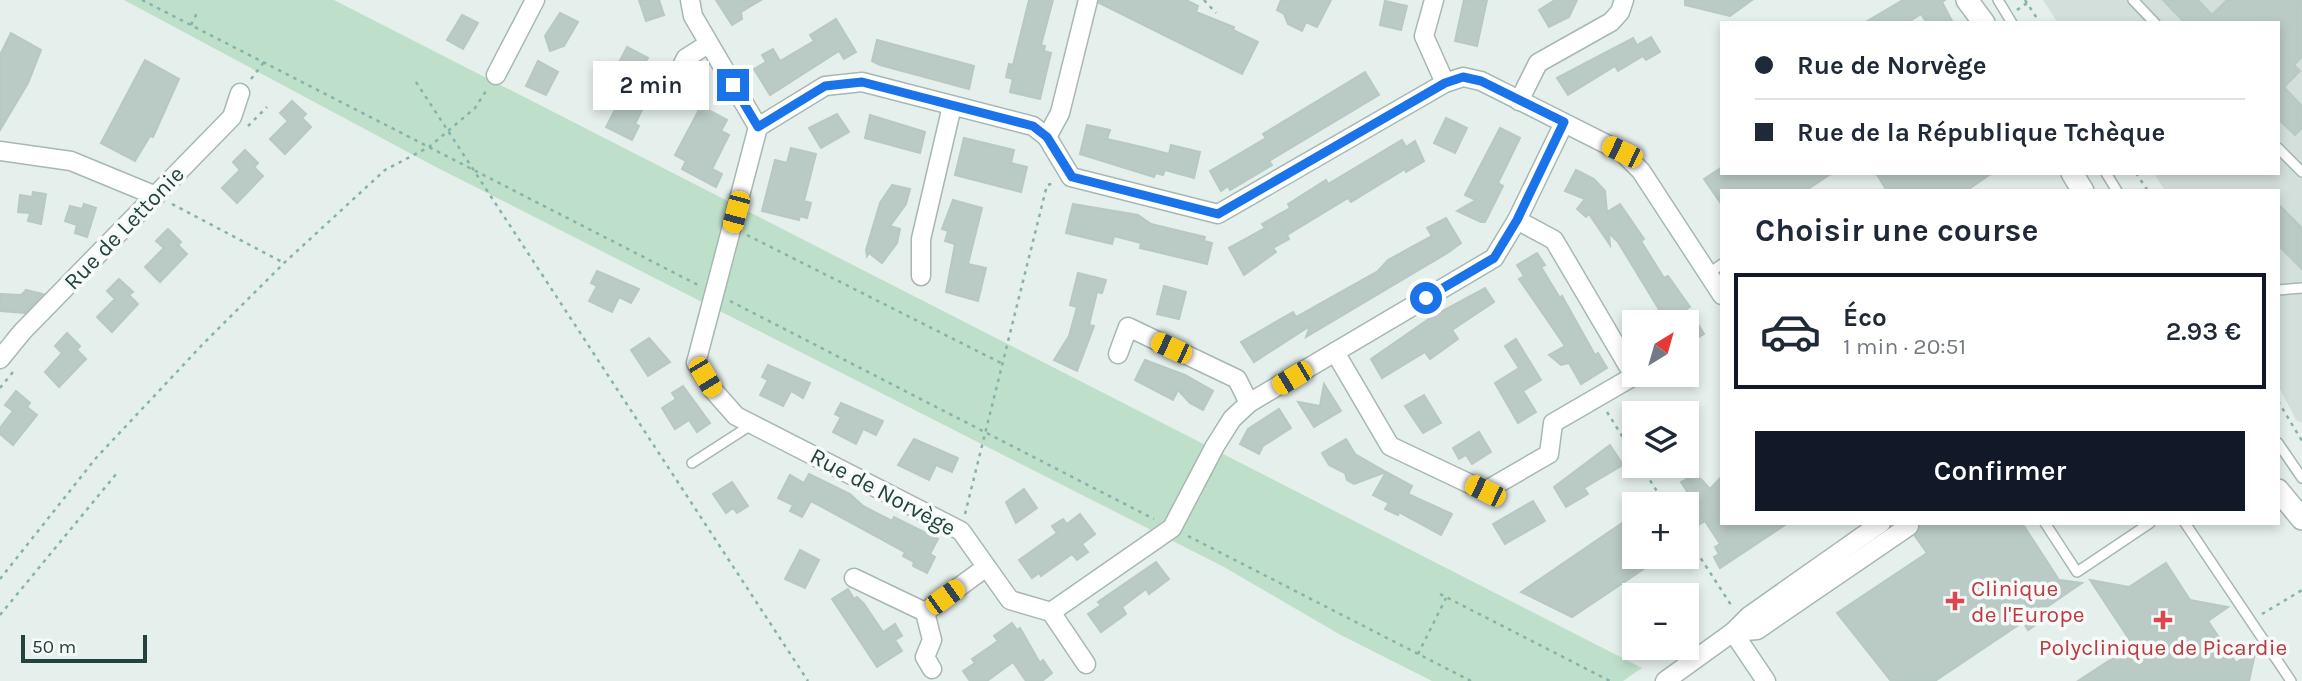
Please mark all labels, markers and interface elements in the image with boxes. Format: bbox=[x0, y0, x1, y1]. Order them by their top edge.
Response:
text: Rue de Norvège bbox=[1797, 50, 1986, 81]
callout: 2 min bbox=[593, 60, 708, 110]
route end bbox=[717, 69, 749, 101]
text: 2 min bbox=[620, 72, 682, 99]
text: Rue de la République Tchèque bbox=[1797, 117, 2165, 148]
car bbox=[1599, 133, 1646, 171]
street label: Rue de Lettonie bbox=[58, 161, 190, 295]
car bbox=[721, 189, 752, 235]
text: Choisir une course bbox=[1755, 212, 2038, 249]
route start bbox=[1410, 282, 1442, 314]
icon: car bbox=[1759, 300, 1822, 363]
text: Éco bbox=[1843, 302, 1887, 333]
north arrow bbox=[1622, 310, 1699, 387]
map controls bbox=[1622, 310, 1699, 660]
text: 2.93 € bbox=[2166, 316, 2241, 347]
car bbox=[1148, 330, 1195, 366]
text: 1 min · 20:51 bbox=[1843, 333, 1966, 360]
car bbox=[686, 354, 725, 400]
car bbox=[1269, 358, 1316, 398]
button: layers bbox=[1622, 401, 1699, 478]
button: Confirmer bbox=[1755, 431, 2245, 511]
street label: Rue de Norvège bbox=[806, 442, 960, 542]
car bbox=[1462, 472, 1509, 510]
button: + bbox=[1622, 492, 1699, 569]
place label: Clinique de l'Europe bbox=[1971, 575, 2084, 628]
car bbox=[922, 576, 969, 618]
button: − bbox=[1622, 583, 1699, 660]
marker: Clinique de l'Europe bbox=[1945, 591, 1965, 611]
marker: Polyclinique de Picardie bbox=[2153, 610, 2173, 630]
scale bar bbox=[21, 632, 147, 664]
place label: Polyclinique de Picardie bbox=[2039, 634, 2287, 661]
text: 50 m bbox=[32, 636, 76, 658]

